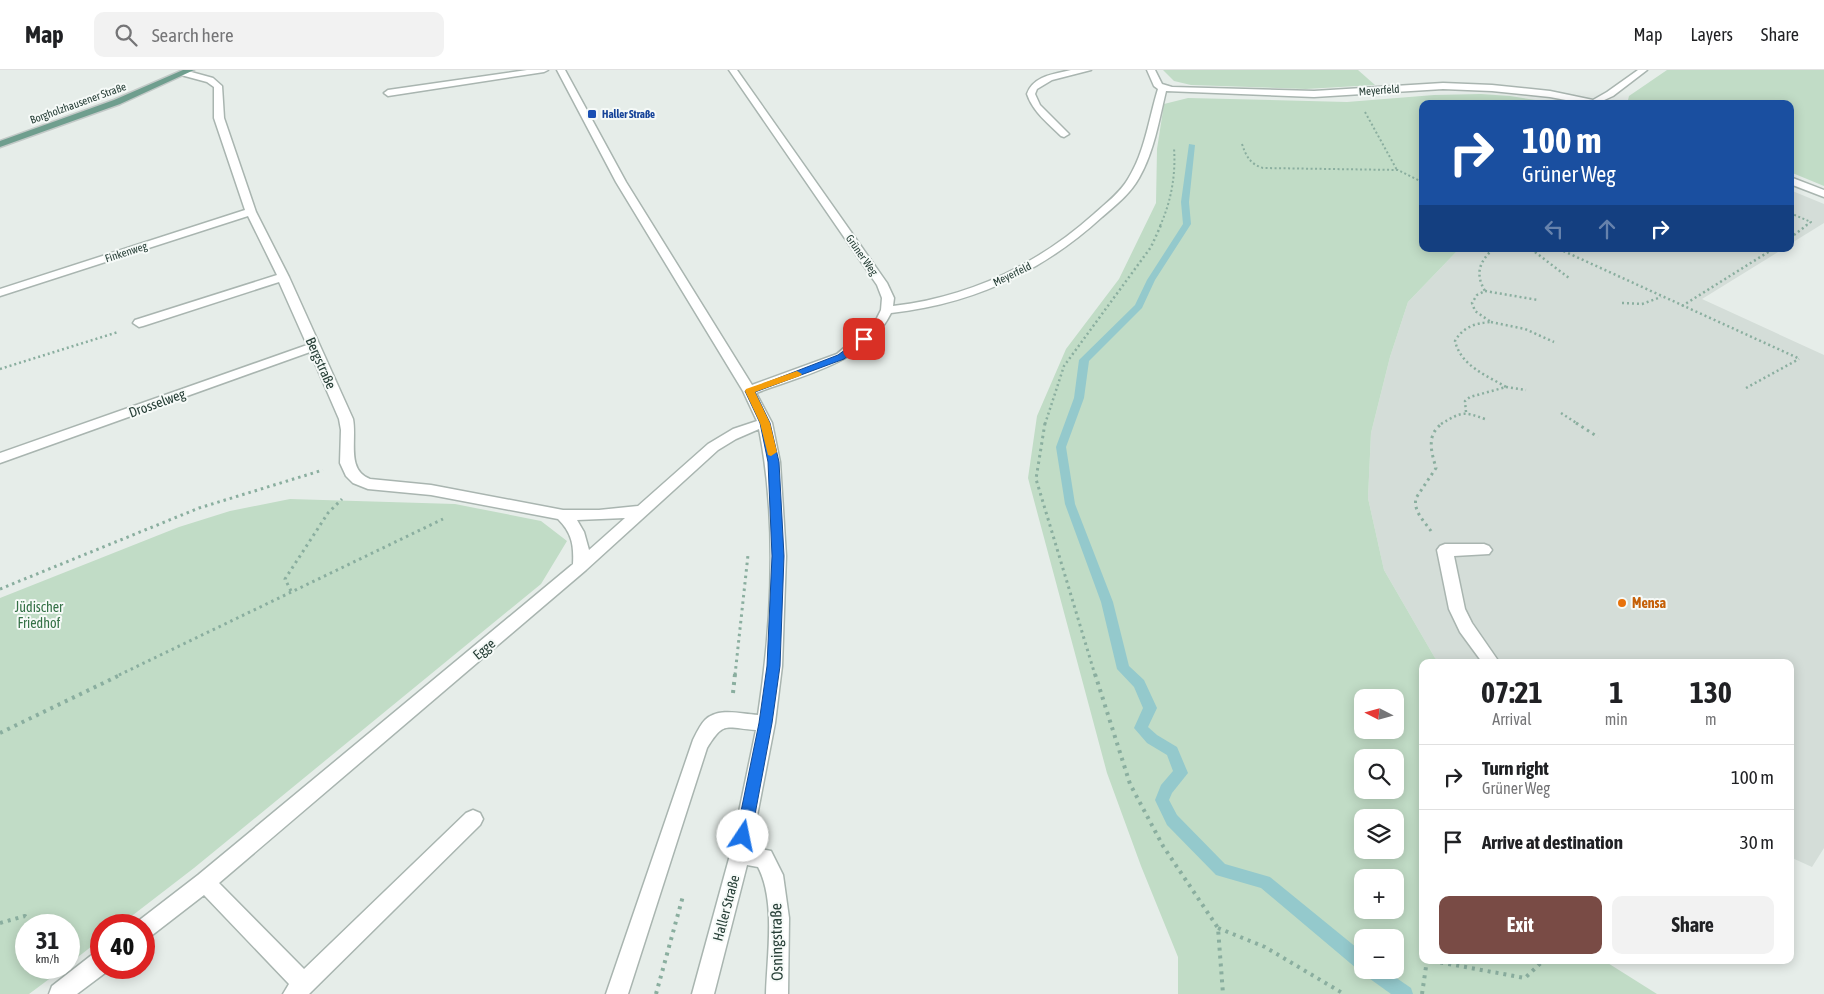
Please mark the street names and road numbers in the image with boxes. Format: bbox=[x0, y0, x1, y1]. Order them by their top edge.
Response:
street label: Borgholzhausener Straße bbox=[28, 80, 128, 126]
street label: Meyerfeld bbox=[1358, 83, 1400, 97]
street label: Grüner Weg bbox=[844, 232, 881, 278]
street label: Finkenweg bbox=[103, 240, 149, 264]
street label: Meyerfeld bbox=[991, 260, 1033, 288]
street label: Bergstraße bbox=[303, 335, 339, 391]
street label: Drosselweg bbox=[127, 385, 187, 421]
street label: Egge bbox=[470, 635, 498, 663]
street label: Haller Straße bbox=[710, 873, 742, 943]
street label: Osningstraße bbox=[766, 903, 787, 981]

